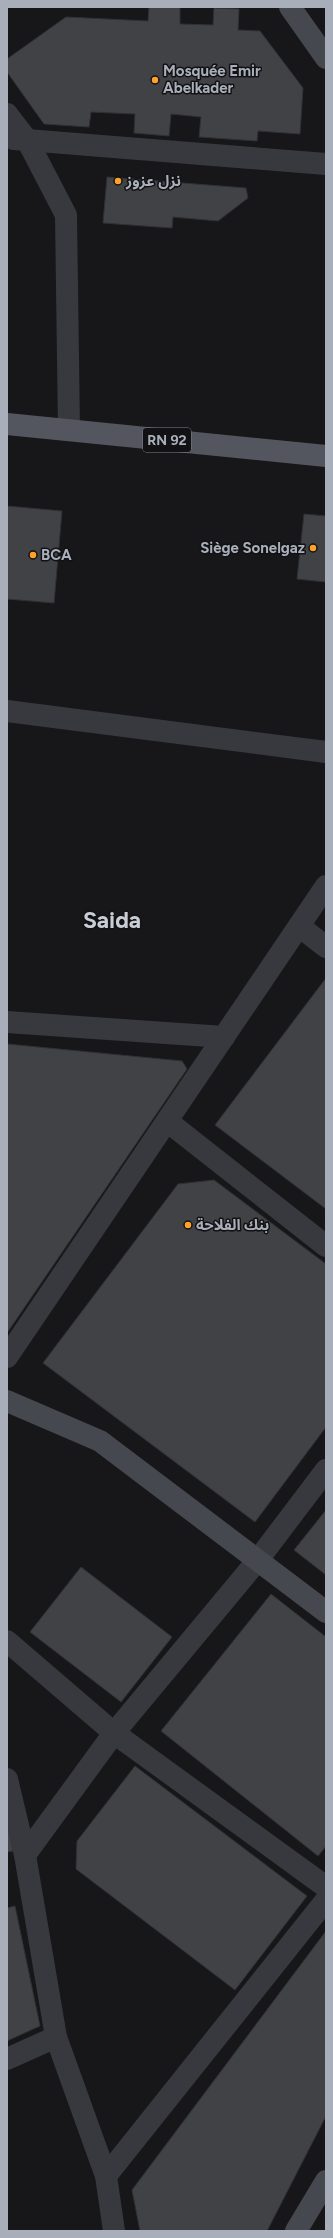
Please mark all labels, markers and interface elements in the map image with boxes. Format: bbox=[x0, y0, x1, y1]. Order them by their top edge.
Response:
place label: Mosquée Emir Abelkader bbox=[163, 62, 261, 97]
marker: Mosquée Emir Abelkader bbox=[150, 75, 160, 85]
place label: نزل عزوز bbox=[125, 172, 181, 190]
marker: نزل عزوز bbox=[113, 176, 123, 186]
road number: RN 92 bbox=[143, 428, 191, 452]
place label: Siège Sonelgaz bbox=[200, 539, 305, 557]
marker: Siège Sonelgaz bbox=[308, 543, 318, 553]
place label: BCA bbox=[41, 546, 72, 564]
marker: BCA bbox=[28, 550, 38, 560]
district label: Saida bbox=[83, 906, 141, 934]
place label: بنك الفلاحة bbox=[196, 1216, 269, 1234]
marker: بنك الفلاحة bbox=[183, 1220, 193, 1230]

